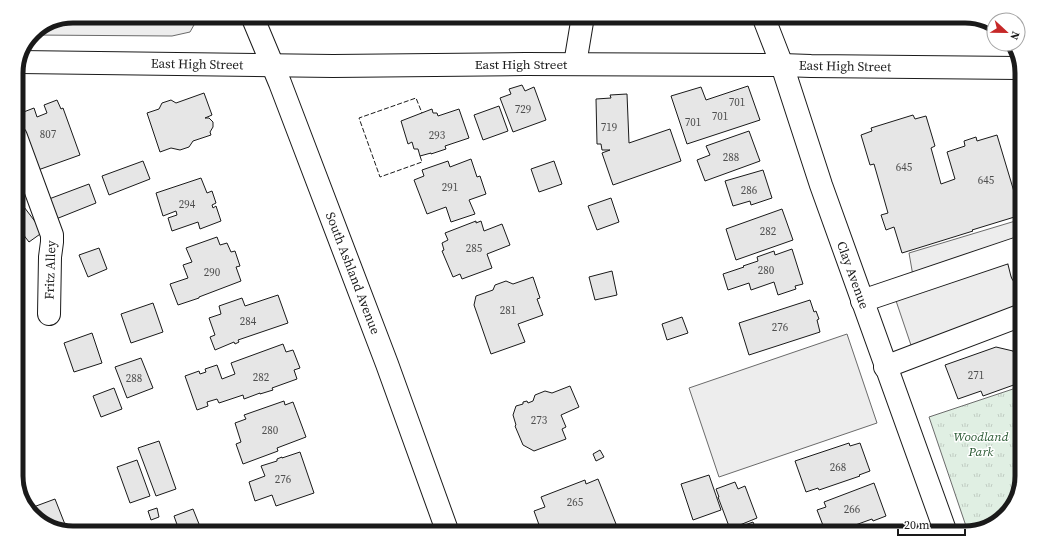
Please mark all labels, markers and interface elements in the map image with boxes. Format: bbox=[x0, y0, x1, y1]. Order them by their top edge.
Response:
north arrow bbox=[986, 12, 1026, 52]
text: N bbox=[1006, 29, 1023, 42]
street label: East High Street bbox=[151, 55, 244, 73]
street label: East High Street bbox=[475, 56, 568, 73]
street label: East High Street bbox=[799, 57, 892, 75]
house number: 701 bbox=[729, 95, 745, 110]
house number: 729 bbox=[515, 102, 531, 117]
house number: 701 bbox=[712, 109, 728, 124]
house number: 701 bbox=[685, 115, 701, 130]
house number: 719 bbox=[601, 120, 617, 135]
house number: 807 bbox=[40, 127, 57, 142]
house number: 293 bbox=[429, 128, 446, 143]
house number: 288 bbox=[723, 150, 739, 165]
house number: 645 bbox=[896, 160, 913, 175]
house number: 645 bbox=[978, 173, 995, 188]
house number: 291 bbox=[442, 180, 458, 195]
house number: 286 bbox=[741, 183, 758, 198]
house number: 294 bbox=[179, 197, 196, 212]
street label: South Ashland Avenue bbox=[322, 209, 384, 337]
house number: 282 bbox=[760, 224, 777, 239]
street label: Clay Avenue bbox=[833, 239, 873, 312]
street label: Fritz Alley bbox=[40, 240, 60, 300]
house number: 285 bbox=[466, 241, 483, 256]
house number: 280 bbox=[758, 263, 775, 278]
house number: 290 bbox=[204, 265, 221, 280]
house number: 281 bbox=[500, 303, 516, 318]
house number: 284 bbox=[240, 314, 257, 329]
house number: 276 bbox=[772, 320, 789, 335]
house number: 271 bbox=[968, 368, 984, 383]
house number: 282 bbox=[253, 370, 270, 385]
house number: 288 bbox=[126, 371, 142, 386]
house number: 273 bbox=[531, 413, 548, 428]
house number: 280 bbox=[262, 423, 279, 438]
park label: Woodland Park bbox=[954, 428, 1009, 460]
house number: 268 bbox=[830, 460, 846, 475]
house number: 276 bbox=[275, 472, 292, 487]
house number: 265 bbox=[567, 495, 584, 510]
house number: 266 bbox=[844, 502, 861, 517]
scale bar bbox=[898, 511, 965, 537]
text: 20 m bbox=[904, 517, 930, 533]

